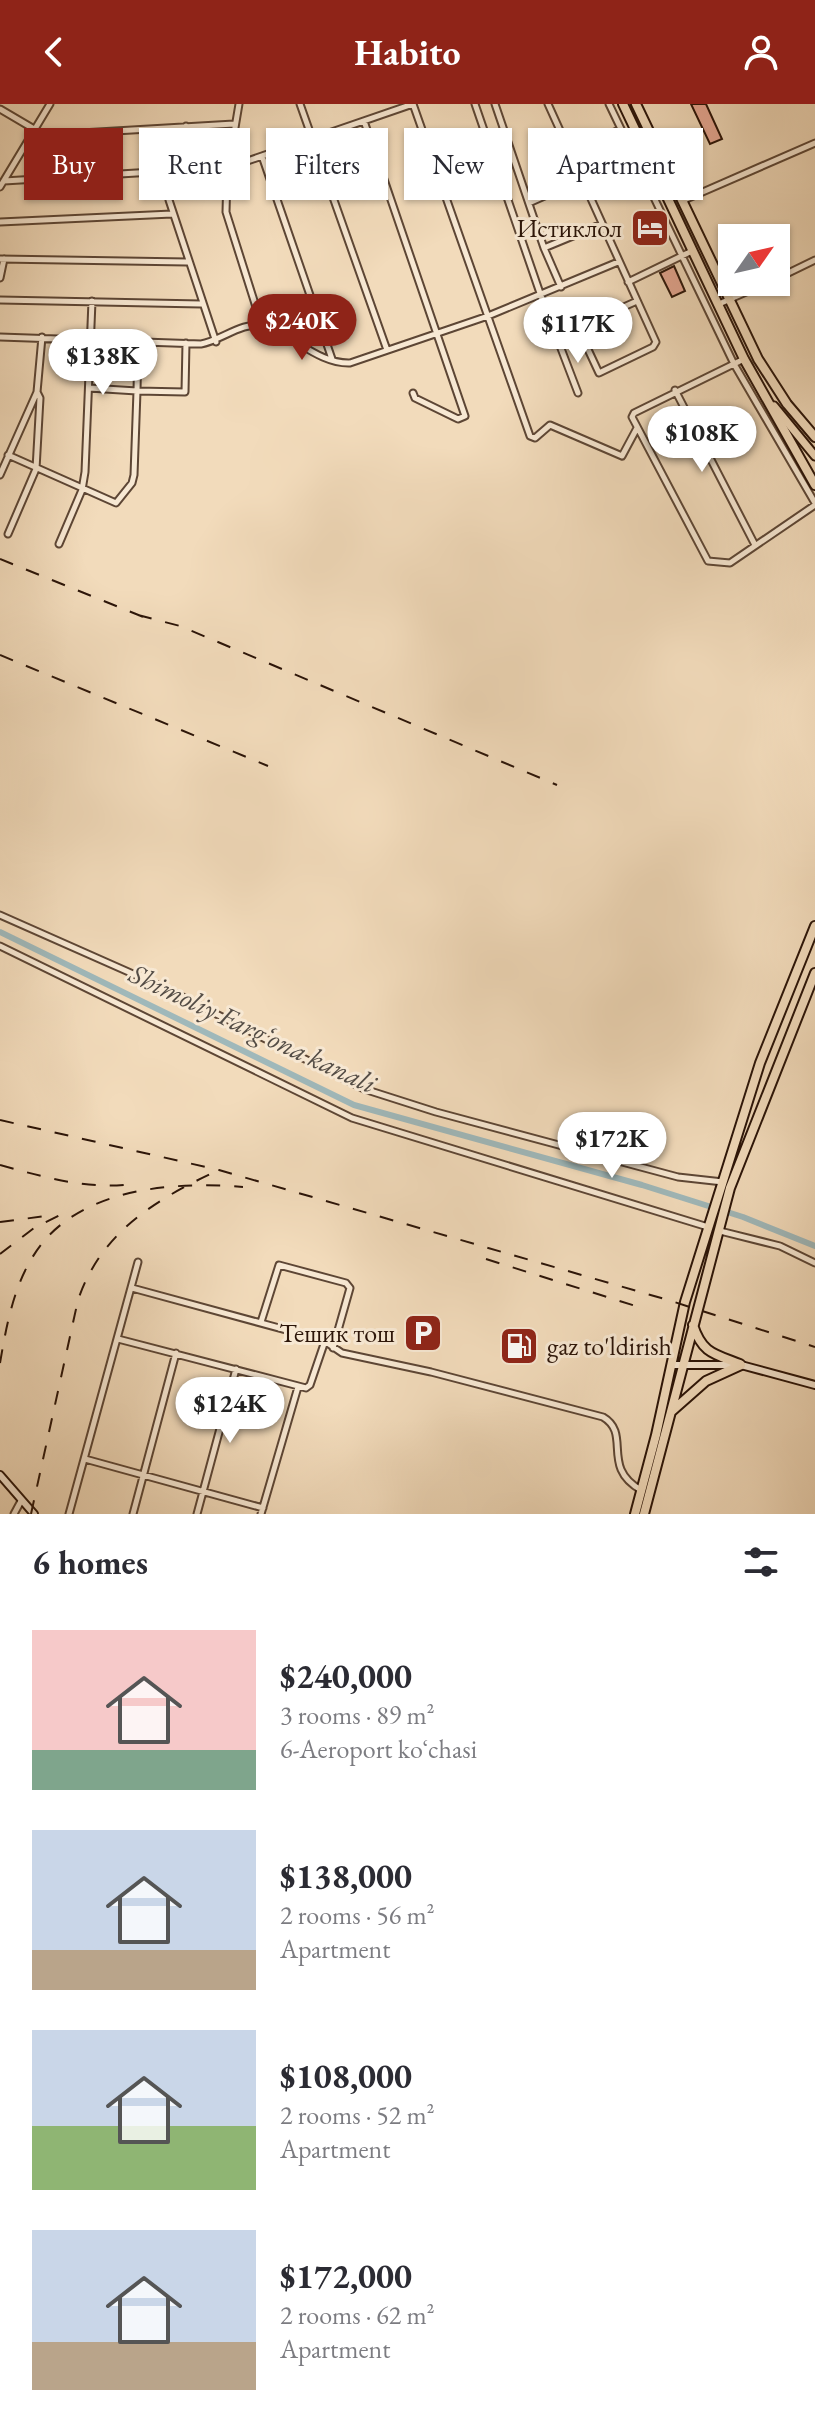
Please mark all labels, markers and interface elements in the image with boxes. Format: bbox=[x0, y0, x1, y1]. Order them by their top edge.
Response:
text: Habito bbox=[354, 29, 461, 76]
icon: back bbox=[32, 30, 76, 74]
icon: person bbox=[739, 30, 783, 74]
chip: Buy bbox=[24, 128, 123, 200]
chip: Rent bbox=[139, 128, 250, 200]
chip: Filters bbox=[266, 128, 388, 200]
chip: New bbox=[404, 128, 512, 200]
chip: Apartment bbox=[528, 128, 703, 200]
hotel icon: Истиклол bbox=[629, 207, 671, 249]
place label: Истиклол bbox=[516, 211, 622, 245]
north arrow bbox=[718, 224, 790, 296]
map controls bbox=[718, 224, 790, 296]
pin: $240K bbox=[246, 294, 358, 362]
pin: $117K bbox=[522, 297, 634, 365]
text: $240K bbox=[265, 303, 339, 337]
text: $117K bbox=[541, 306, 615, 340]
pin: $138K bbox=[47, 329, 159, 397]
text: $138K bbox=[66, 338, 140, 372]
pin: $108K bbox=[646, 406, 758, 474]
text: $108K bbox=[665, 415, 739, 449]
water label: Shimoliy Fargʻona kanali bbox=[123, 955, 384, 1102]
pin: $172K bbox=[556, 1112, 668, 1180]
text: $172K bbox=[575, 1121, 649, 1155]
parking icon: Тешик тош bbox=[402, 1312, 444, 1354]
place label: Тешик тош bbox=[279, 1316, 395, 1350]
fuel station icon: gaz to'ldirish bbox=[498, 1325, 540, 1367]
place label: gaz to'ldirish bbox=[547, 1329, 672, 1363]
pin: $124K bbox=[174, 1377, 286, 1445]
text: $124K bbox=[193, 1386, 267, 1420]
text: 6 homes bbox=[32, 1540, 148, 1584]
icon: filters bbox=[739, 1540, 783, 1584]
text: $240,000 bbox=[280, 1654, 412, 1698]
icon: home bbox=[96, 1662, 192, 1758]
text: 3 rooms · 89 m² bbox=[280, 1698, 435, 1732]
text: 6-Aeroport koʻchasi bbox=[280, 1732, 477, 1766]
text: $138,000 bbox=[280, 1854, 412, 1898]
icon: home bbox=[96, 1862, 192, 1958]
text: 2 rooms · 56 m² bbox=[280, 1898, 435, 1932]
text: Apartment bbox=[280, 1932, 390, 1966]
text: $108,000 bbox=[280, 2054, 412, 2098]
icon: home bbox=[96, 2062, 192, 2158]
text: 2 rooms · 52 m² bbox=[280, 2098, 435, 2132]
text: Apartment bbox=[280, 2132, 390, 2166]
text: $172,000 bbox=[280, 2254, 412, 2298]
icon: home bbox=[96, 2262, 192, 2358]
text: 2 rooms · 62 m² bbox=[280, 2298, 435, 2332]
text: Apartment bbox=[280, 2332, 390, 2366]

